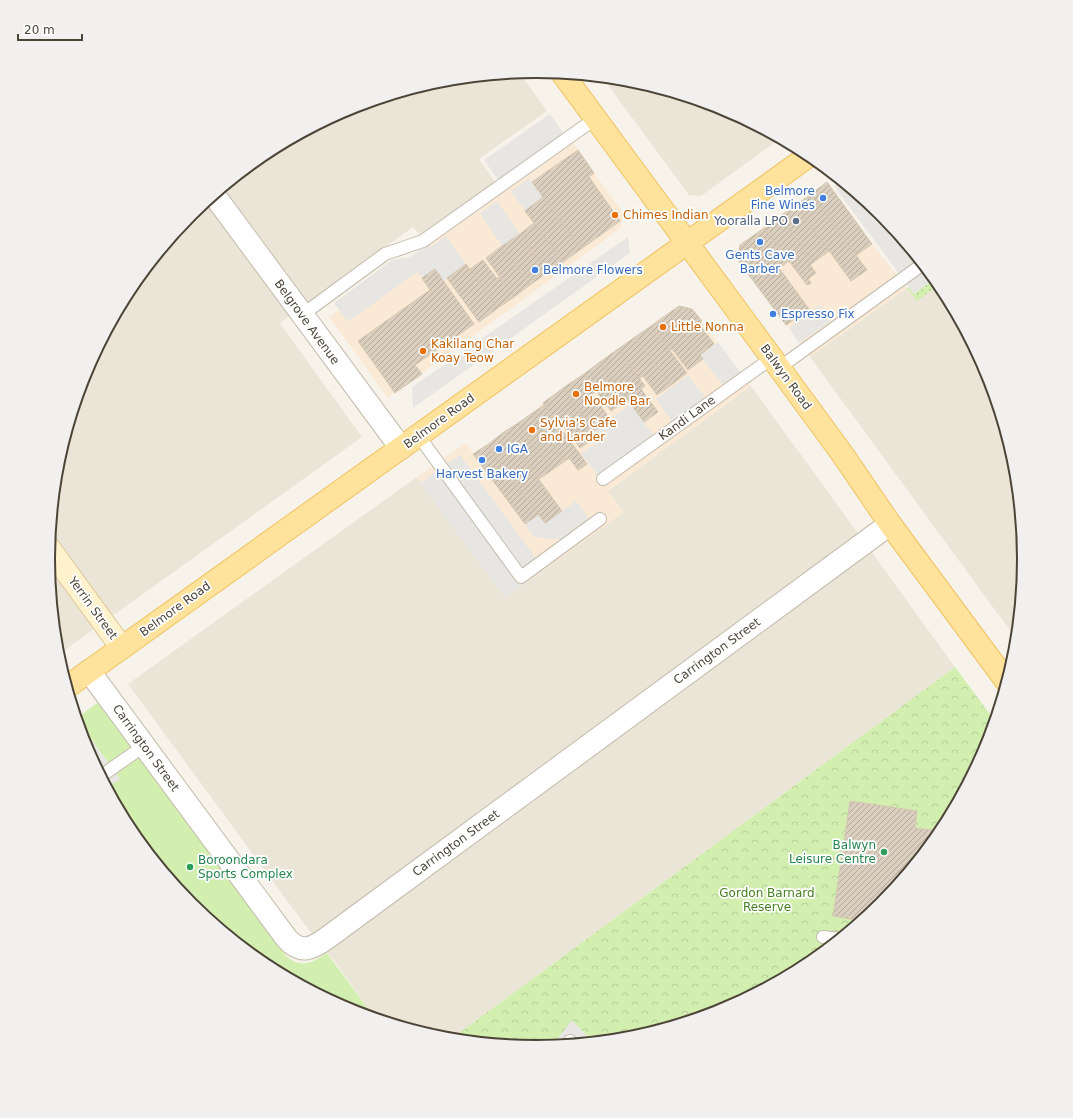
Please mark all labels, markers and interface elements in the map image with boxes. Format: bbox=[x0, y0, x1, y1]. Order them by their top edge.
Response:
scale bar bbox=[18, 16, 82, 42]
text: 20 m bbox=[24, 23, 55, 37]
place label: Belmore Fine Wines bbox=[751, 184, 815, 212]
marker: Belmore Fine Wines bbox=[818, 193, 828, 203]
place label: Chimes Indian bbox=[623, 208, 709, 222]
marker: Chimes Indian bbox=[610, 210, 620, 220]
place label: Yooralla LPO bbox=[713, 214, 788, 228]
marker: Yooralla LPO bbox=[791, 216, 801, 226]
marker: Gents Cave Barber bbox=[755, 237, 765, 247]
place label: Gents Cave Barber bbox=[725, 248, 795, 276]
place label: Belmore Flowers bbox=[543, 263, 643, 277]
marker: Belmore Flowers bbox=[530, 265, 540, 275]
street label: Belgrove Avenue bbox=[272, 277, 342, 367]
place label: Espresso Fix bbox=[781, 307, 855, 321]
marker: Espresso Fix bbox=[768, 309, 778, 319]
place label: Little Nonna bbox=[671, 320, 744, 334]
marker: Little Nonna bbox=[658, 322, 668, 332]
place label: Kakilang Char Koay Teow bbox=[431, 337, 514, 365]
street label: Balwyn Road bbox=[758, 342, 814, 412]
marker: Kakilang Char Koay Teow bbox=[418, 346, 428, 356]
place label: Belmore Noodle Bar bbox=[584, 380, 650, 408]
marker: Belmore Noodle Bar bbox=[571, 389, 581, 399]
street label: Belmore Road bbox=[401, 391, 477, 451]
street label: Kandi Lane bbox=[656, 393, 718, 443]
place label: Sylvia's Cafe and Larder bbox=[540, 416, 617, 444]
marker: Sylvia's Cafe and Larder bbox=[527, 425, 537, 435]
place label: IGA bbox=[507, 442, 529, 456]
marker: IGA bbox=[494, 444, 504, 454]
marker: Harvest Bakery bbox=[477, 455, 487, 465]
place label: Harvest Bakery bbox=[436, 467, 528, 481]
street label: Yerrin Street bbox=[65, 573, 121, 642]
street label: Belmore Road bbox=[137, 579, 213, 639]
street label: Carrington Street bbox=[671, 615, 763, 687]
street label: Carrington Street bbox=[110, 702, 182, 794]
street label: Carrington Street bbox=[410, 807, 502, 879]
place label: Balwyn Leisure Centre bbox=[789, 838, 876, 866]
marker: Balwyn Leisure Centre bbox=[879, 847, 889, 857]
place label: Boroondara Sports Complex bbox=[198, 853, 293, 881]
marker: Boroondara Sports Complex bbox=[185, 862, 195, 872]
park label: Gordon Barnard Reserve bbox=[719, 886, 815, 914]

